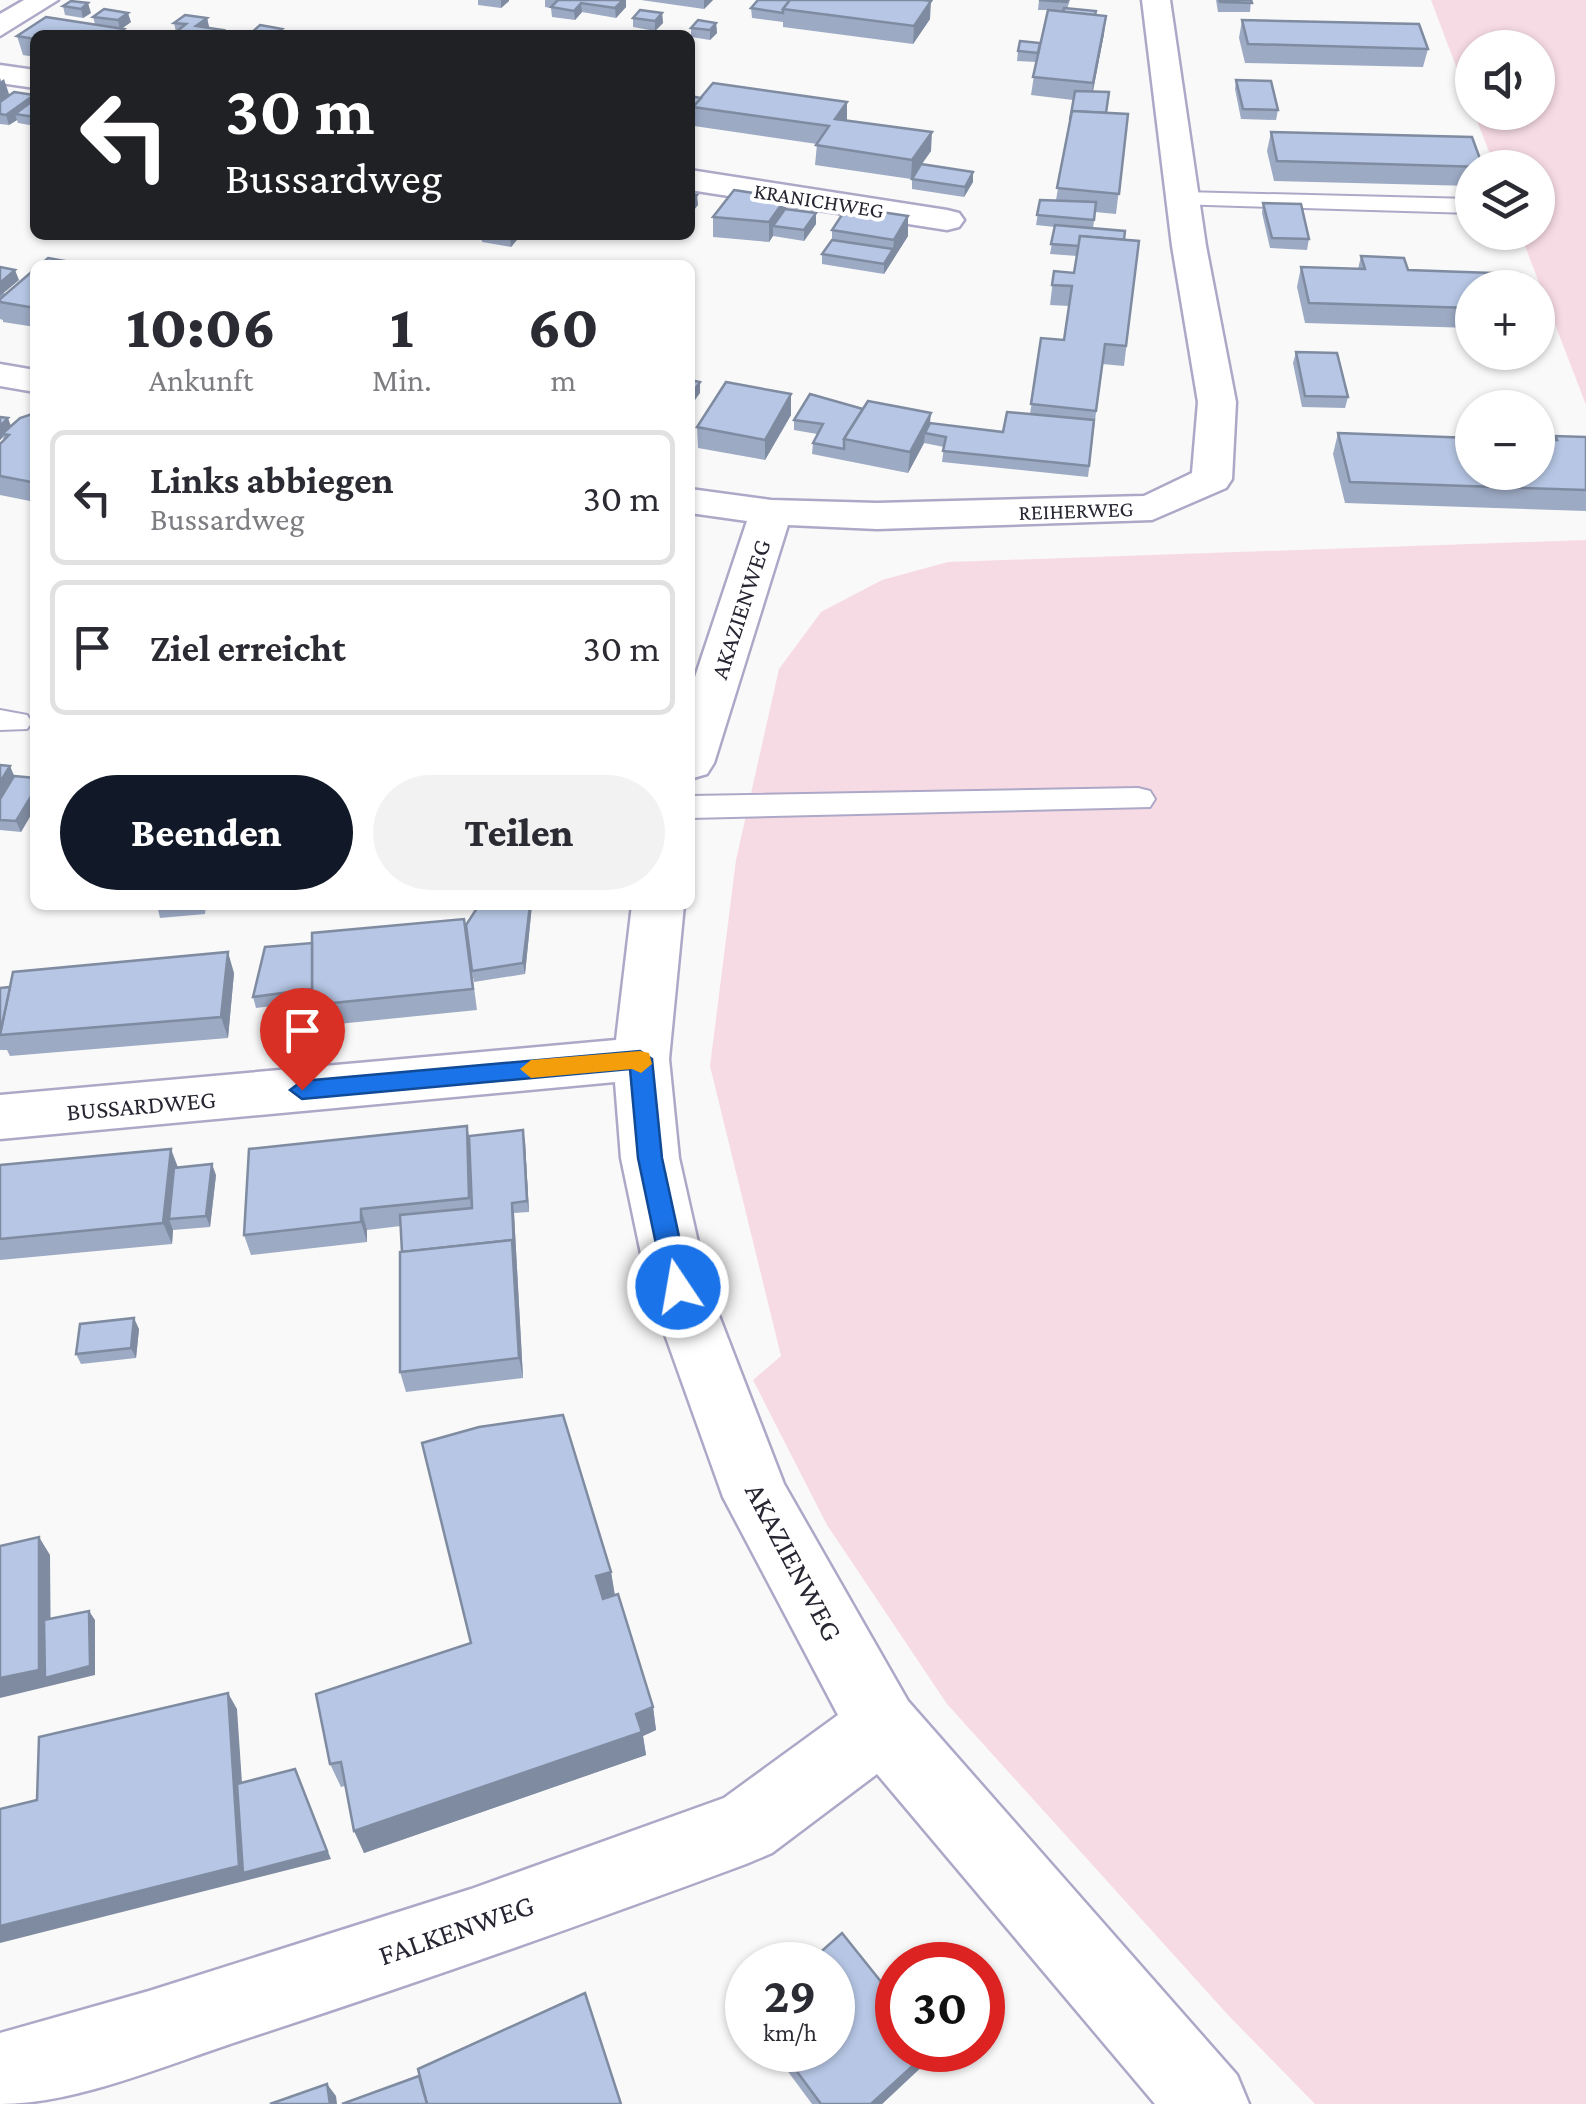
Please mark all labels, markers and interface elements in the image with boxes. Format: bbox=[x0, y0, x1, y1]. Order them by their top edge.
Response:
map controls bbox=[1455, 30, 1555, 490]
button: sound bbox=[1455, 30, 1555, 130]
icon: left bbox=[60, 70, 190, 200]
text: 30 m bbox=[225, 71, 374, 149]
button: layers bbox=[1455, 150, 1555, 250]
text: Bussardweg bbox=[225, 153, 443, 203]
street label: KRANICHWEG bbox=[752, 178, 886, 223]
button: + bbox=[1455, 270, 1555, 370]
text: 10:06 bbox=[126, 293, 276, 360]
text: 1 bbox=[390, 293, 414, 360]
text: 60 bbox=[528, 293, 599, 360]
text: Ankunft bbox=[149, 362, 253, 398]
text: Min. bbox=[372, 362, 432, 398]
text: m bbox=[550, 362, 576, 398]
button: − bbox=[1455, 390, 1555, 490]
text: Links abbiegen bbox=[150, 459, 394, 501]
icon: left bbox=[65, 470, 120, 525]
text: 30 m bbox=[583, 477, 660, 519]
street label: REIHERWEG bbox=[1018, 496, 1134, 525]
text: Bussardweg bbox=[150, 501, 305, 537]
street label: AKAZIENWEG bbox=[705, 536, 776, 682]
icon: arrive bbox=[65, 620, 120, 675]
text: Ziel erreicht bbox=[150, 627, 346, 669]
text: 30 m bbox=[583, 627, 660, 669]
button: Beenden bbox=[60, 775, 353, 890]
button: Teilen bbox=[373, 775, 665, 890]
pin bbox=[260, 988, 345, 1091]
icon: arrive bbox=[275, 1003, 330, 1058]
street label: BUSSARDWEG bbox=[65, 1086, 217, 1125]
position arrow bbox=[626, 1235, 730, 1339]
street label: AKAZIENWEG bbox=[739, 1477, 850, 1646]
street label: FALKENWEG bbox=[374, 1888, 538, 1972]
speed limit sign: 30 bbox=[875, 1942, 1005, 2072]
text: 29 bbox=[764, 1967, 816, 2023]
text: km/h bbox=[763, 2019, 817, 2046]

